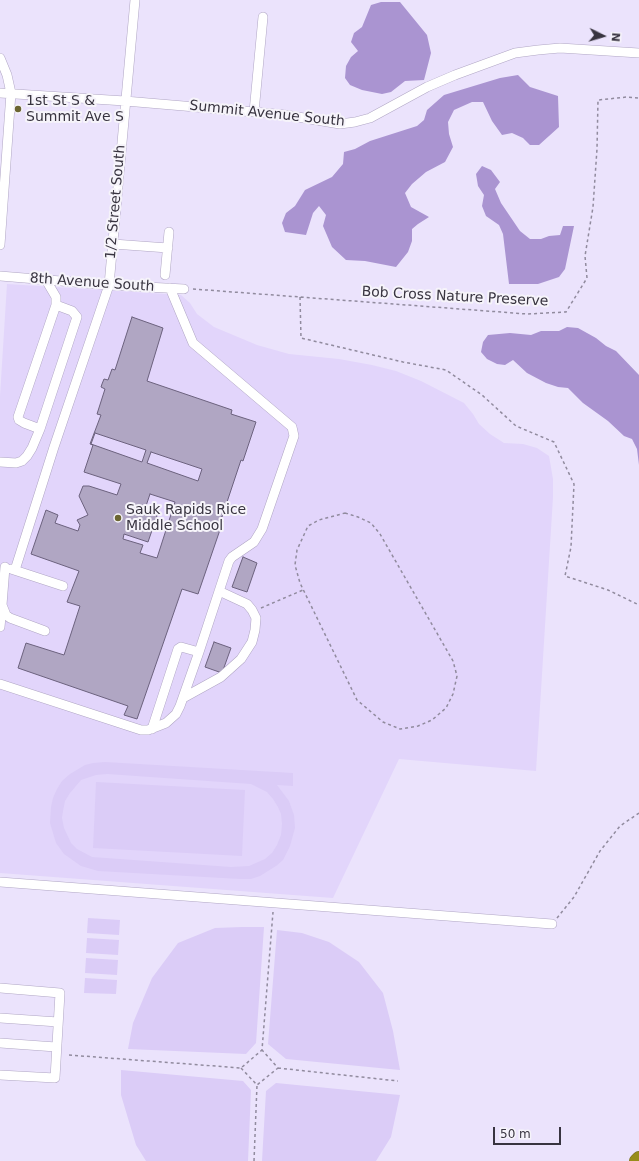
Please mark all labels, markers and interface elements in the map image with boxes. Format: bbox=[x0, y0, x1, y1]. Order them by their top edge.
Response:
north arrow bbox=[583, 16, 623, 56]
text: N bbox=[609, 32, 622, 42]
place label: 1st St S & Summit Ave S bbox=[26, 93, 124, 126]
street label: Summit Avenue South bbox=[189, 97, 345, 131]
marker: 1st St S & Summit Ave S bbox=[13, 104, 23, 114]
street label: 1/2 Street South bbox=[103, 144, 129, 260]
street label: 8th Avenue South bbox=[29, 270, 155, 296]
street label: Bob Cross Nature Preserve bbox=[361, 284, 549, 310]
place label: Sauk Rapids Rice Middle School bbox=[126, 502, 246, 534]
marker: Sauk Rapids Rice Middle School bbox=[113, 513, 123, 523]
scale bar bbox=[495, 1119, 563, 1145]
text: 50 m bbox=[500, 1127, 531, 1141]

